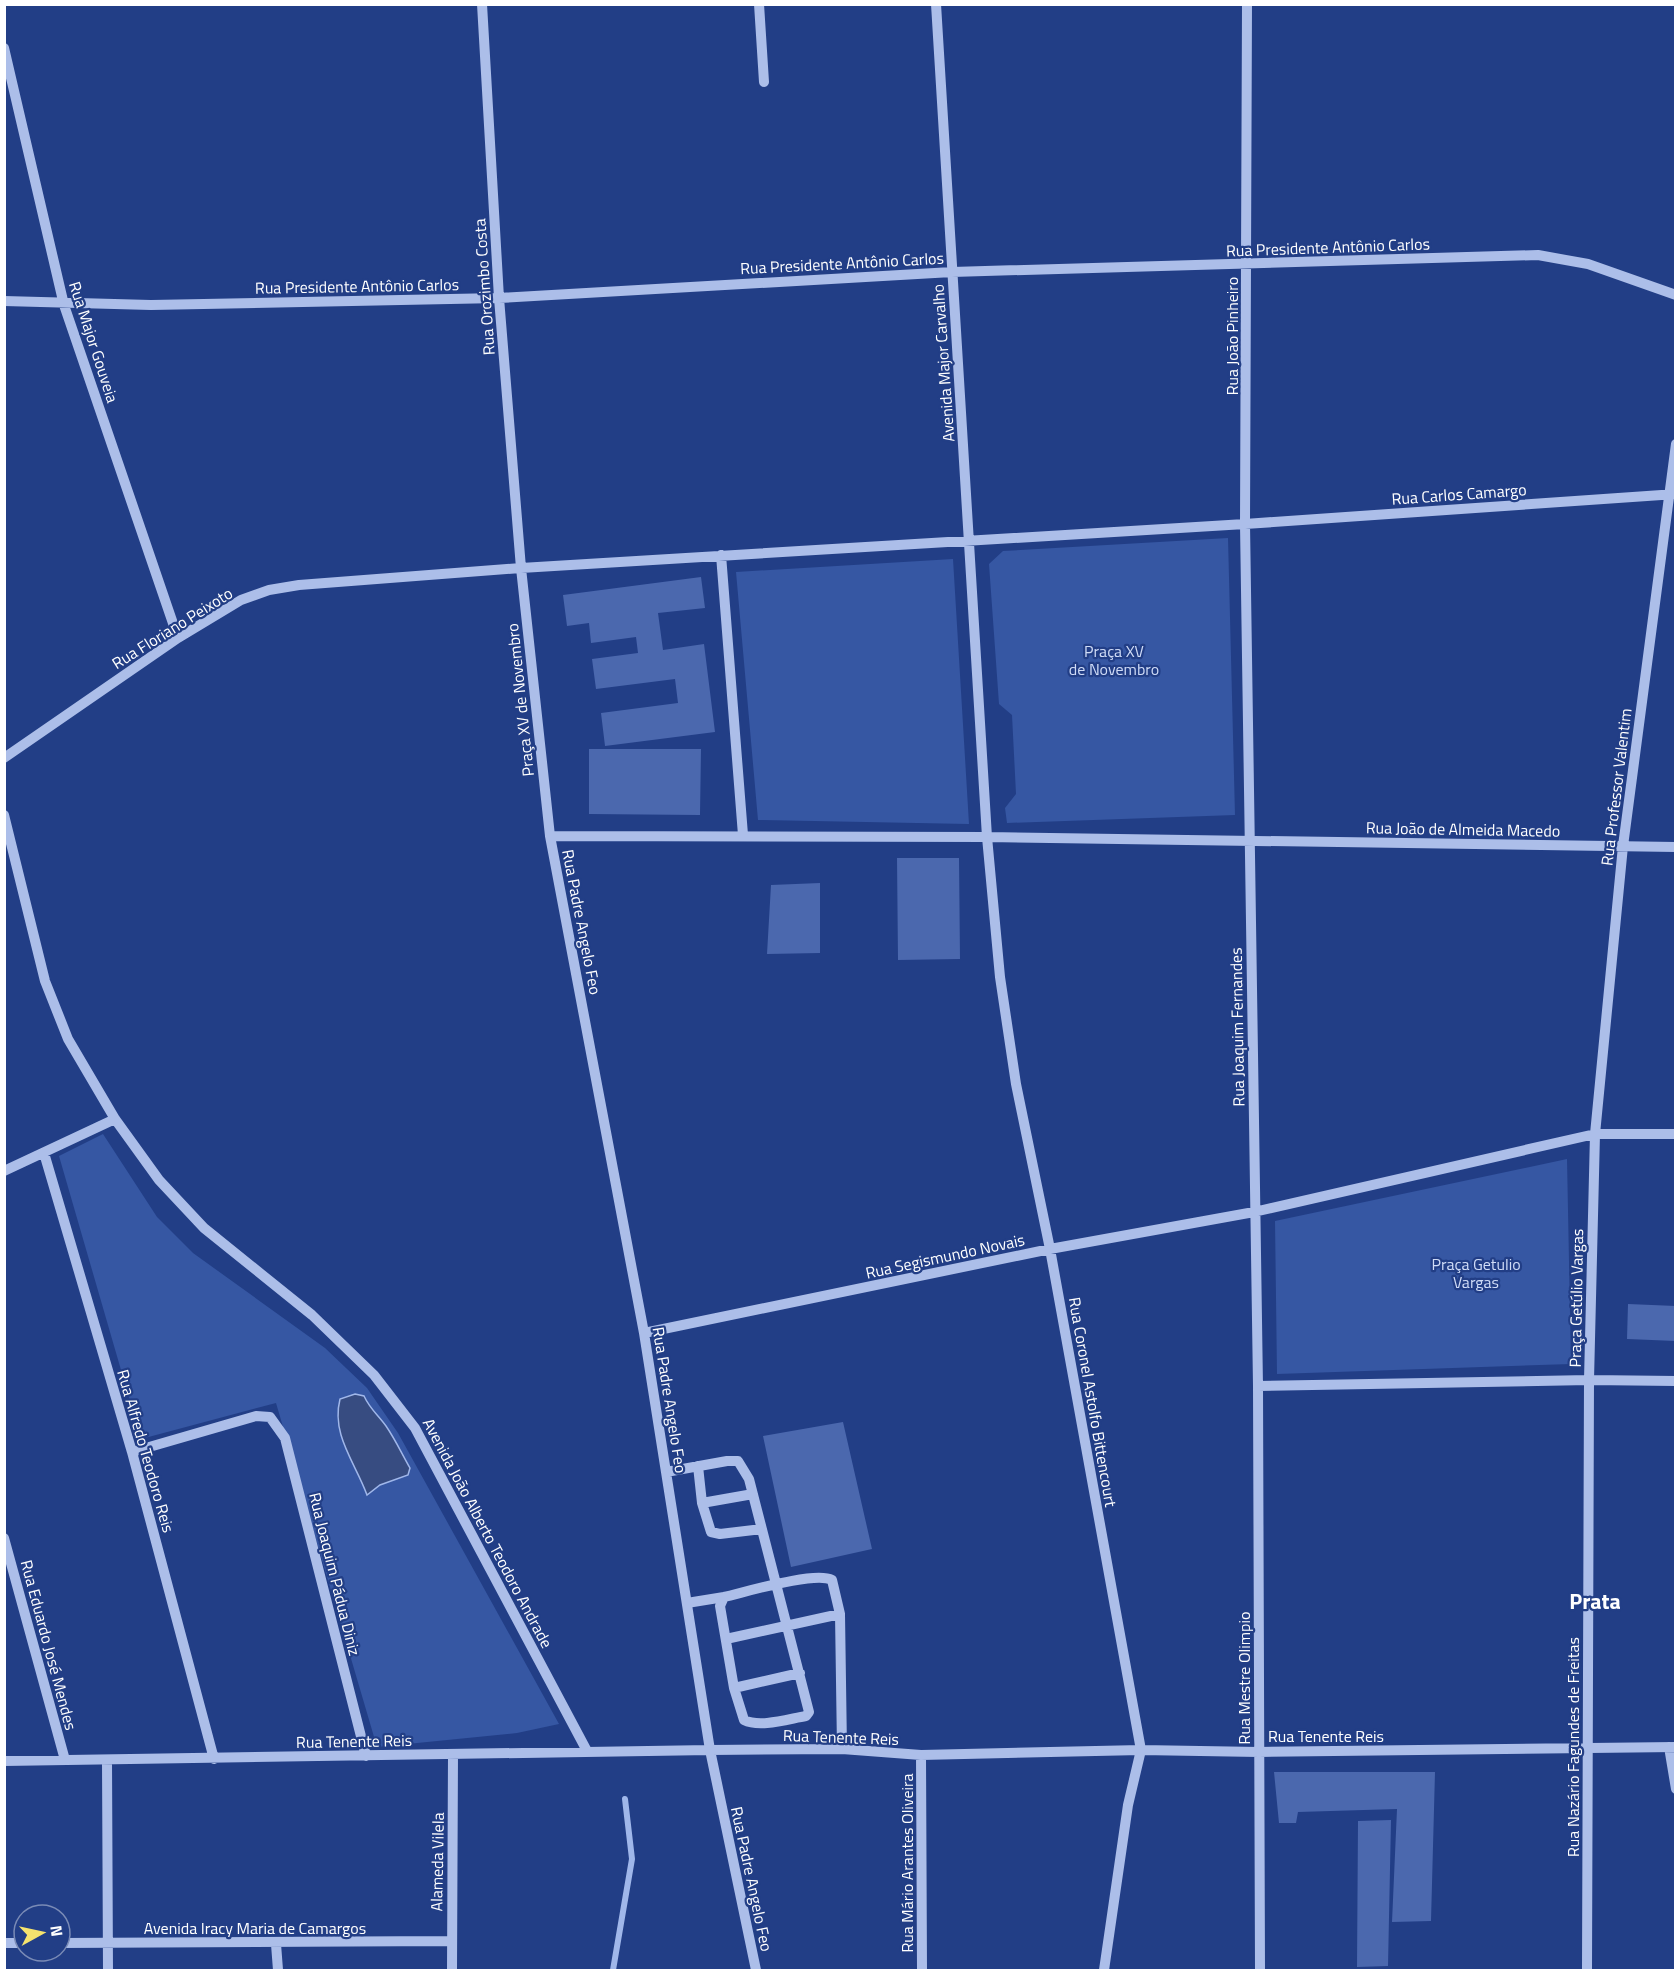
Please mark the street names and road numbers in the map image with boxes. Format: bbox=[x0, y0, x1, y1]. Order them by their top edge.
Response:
street label: Rua Orozimbo Costa bbox=[467, 218, 501, 356]
street label: Rua Presidente Antônio Carlos bbox=[1226, 231, 1430, 263]
street label: Rua Presidente Antônio Carlos bbox=[739, 246, 945, 280]
street label: Rua Presidente Antônio Carlos bbox=[255, 272, 459, 300]
street label: Rua João Pinheiro bbox=[1220, 277, 1244, 395]
street label: Rua Major Gouveia bbox=[63, 278, 125, 406]
street label: Avenida Major Carvalho bbox=[926, 283, 960, 443]
street label: Rua Carlos Camargo bbox=[1391, 477, 1527, 511]
street label: Rua Floriano Peixoto bbox=[107, 581, 237, 675]
street label: Praça XV de Novembro bbox=[500, 622, 540, 778]
street label: Rua Professor Valentim bbox=[1594, 707, 1638, 867]
street label: Rua João de Almeida Macedo bbox=[1366, 815, 1560, 843]
street label: Rua Padre Angelo Feo bbox=[556, 847, 608, 997]
street label: Rua Joaquim Fernandes bbox=[1224, 947, 1250, 1107]
street label: Rua Segismundo Novais bbox=[863, 1227, 1027, 1285]
street label: Praça Getúlio Vargas bbox=[1563, 1228, 1589, 1368]
street label: Rua Coronel Astolfo Bittencourt bbox=[1063, 1295, 1123, 1509]
street label: Rua Padre Angelo Feo bbox=[647, 1325, 693, 1475]
street label: Rua Alfredo Teodoro Reis bbox=[111, 1367, 181, 1535]
street label: Avenida João Alberto Teodoro Andrade bbox=[417, 1414, 559, 1652]
street label: Rua Joaquim Pádua Diniz bbox=[303, 1490, 367, 1658]
street label: Rua Eduardo José Mendes bbox=[15, 1557, 83, 1733]
street label: Rua Mestre Olimpio bbox=[1232, 1612, 1256, 1744]
street label: Rua Nazário Fagundes de Freitas bbox=[1561, 1637, 1585, 1857]
street label: Rua Tenente Reis bbox=[783, 1723, 899, 1751]
street label: Rua Tenente Reis bbox=[1268, 1724, 1384, 1748]
street label: Rua Tenente Reis bbox=[296, 1728, 412, 1754]
street label: Rua Mário Arantes Oliveira bbox=[895, 1773, 919, 1953]
street label: Rua Padre Angelo Feo bbox=[725, 1804, 779, 1954]
street label: Alameda Vilela bbox=[424, 1812, 450, 1912]
street label: Avenida Iracy Maria de Camargos bbox=[144, 1916, 366, 1940]

